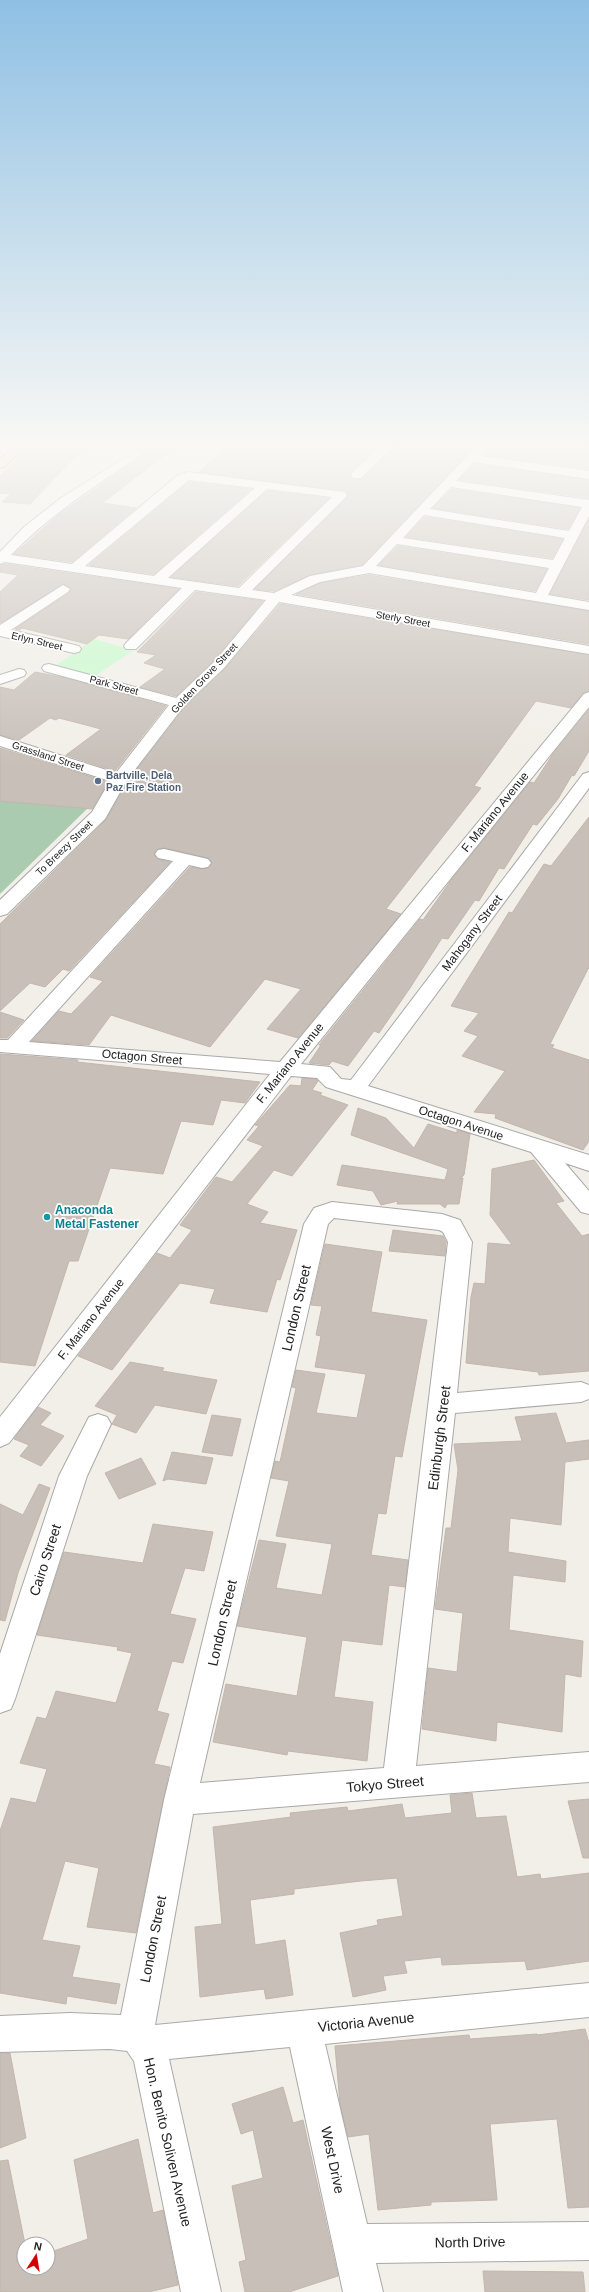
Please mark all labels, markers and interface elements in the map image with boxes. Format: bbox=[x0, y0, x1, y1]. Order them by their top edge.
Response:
street label: Sterly Street bbox=[375, 609, 431, 629]
street label: Erlyn Street bbox=[10, 630, 64, 652]
street label: Golden Grove Street bbox=[169, 641, 239, 715]
street label: Park Street bbox=[88, 673, 140, 697]
street label: Grassland Street bbox=[11, 739, 86, 773]
street label: F. Mariano Avenue bbox=[458, 769, 532, 855]
place label: Bartville, Dela Paz Fire Station bbox=[106, 770, 181, 793]
marker: Bartville, Dela Paz Fire Station bbox=[93, 776, 103, 786]
street label: To Breezy Street bbox=[34, 818, 95, 878]
street label: Mahogany Street bbox=[439, 892, 505, 974]
street label: F. Mariano Avenue bbox=[253, 1020, 327, 1106]
street label: Octagon Street bbox=[101, 1047, 183, 1068]
street label: Octagon Avenue bbox=[417, 1103, 506, 1143]
place label: Anaconda Metal Fastener bbox=[55, 1203, 139, 1231]
marker: Anaconda Metal Fastener bbox=[42, 1212, 52, 1222]
street label: London Street bbox=[278, 1263, 314, 1353]
street label: F. Mariano Avenue bbox=[55, 1275, 127, 1362]
street label: Edinburgh Street bbox=[425, 1385, 453, 1491]
street label: Cairo Street bbox=[26, 1522, 64, 1598]
street label: London Street bbox=[204, 1578, 240, 1668]
street label: Tokyo Street bbox=[346, 1773, 425, 1795]
street label: London Street bbox=[137, 1894, 169, 1984]
street label: Victoria Avenue bbox=[317, 2009, 415, 2035]
street label: Hon. Benito Soliven Avenue bbox=[141, 2056, 195, 2228]
street label: West Drive bbox=[318, 2125, 348, 2195]
street label: North Drive bbox=[434, 2233, 506, 2251]
north arrow bbox=[16, 2236, 56, 2276]
text: N bbox=[33, 2240, 43, 2253]

